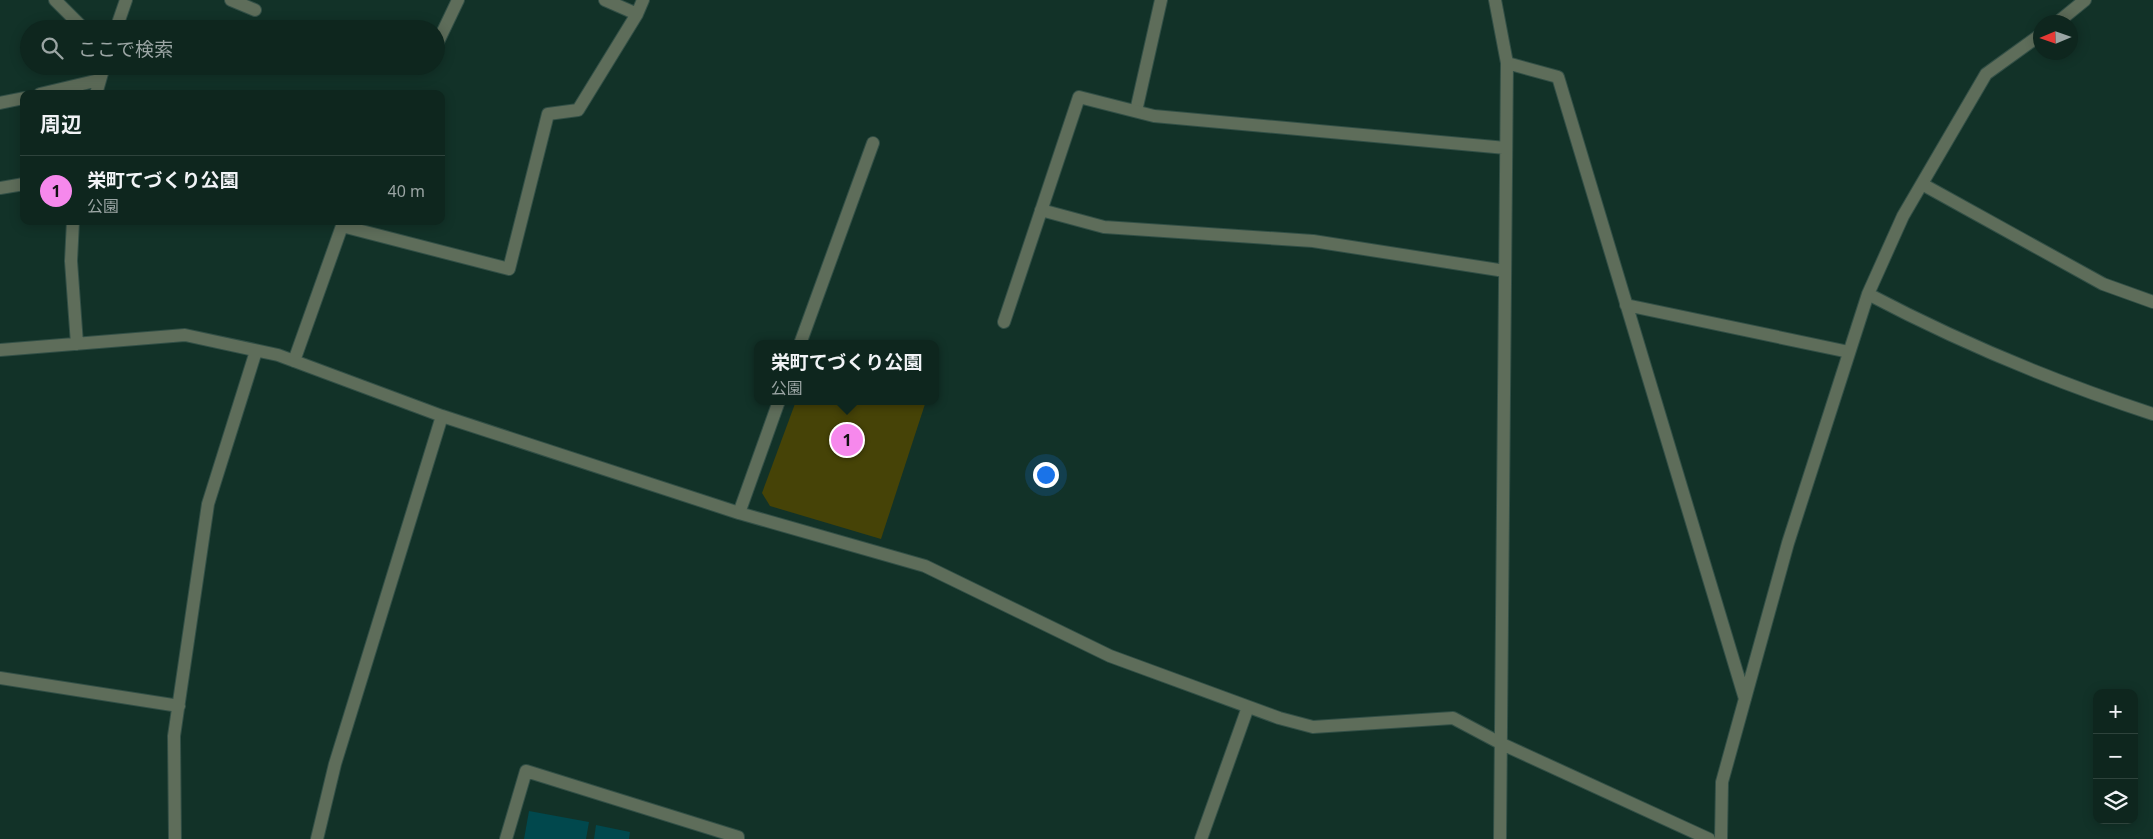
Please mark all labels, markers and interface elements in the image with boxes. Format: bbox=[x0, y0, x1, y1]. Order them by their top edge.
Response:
north arrow bbox=[2033, 15, 2078, 60]
search box bbox=[20, 20, 445, 75]
icon: search bbox=[38, 34, 66, 62]
text: ここで検索 bbox=[78, 36, 173, 62]
text: 周辺 bbox=[40, 110, 82, 138]
text: 栄町てづくり公園 bbox=[87, 167, 239, 193]
text: 1 bbox=[51, 180, 61, 202]
text: 40 m bbox=[388, 180, 425, 202]
text: 公園 bbox=[87, 195, 119, 217]
popup bbox=[754, 340, 939, 405]
text: 栄町てづくり公園 bbox=[771, 349, 922, 375]
text: 公園 bbox=[771, 377, 803, 399]
pin: 1 bbox=[831, 421, 863, 459]
your location bbox=[1033, 462, 1059, 488]
map controls bbox=[2093, 689, 2138, 824]
button: + bbox=[2093, 689, 2138, 734]
button: − bbox=[2093, 734, 2138, 779]
button: layers bbox=[2093, 779, 2138, 824]

